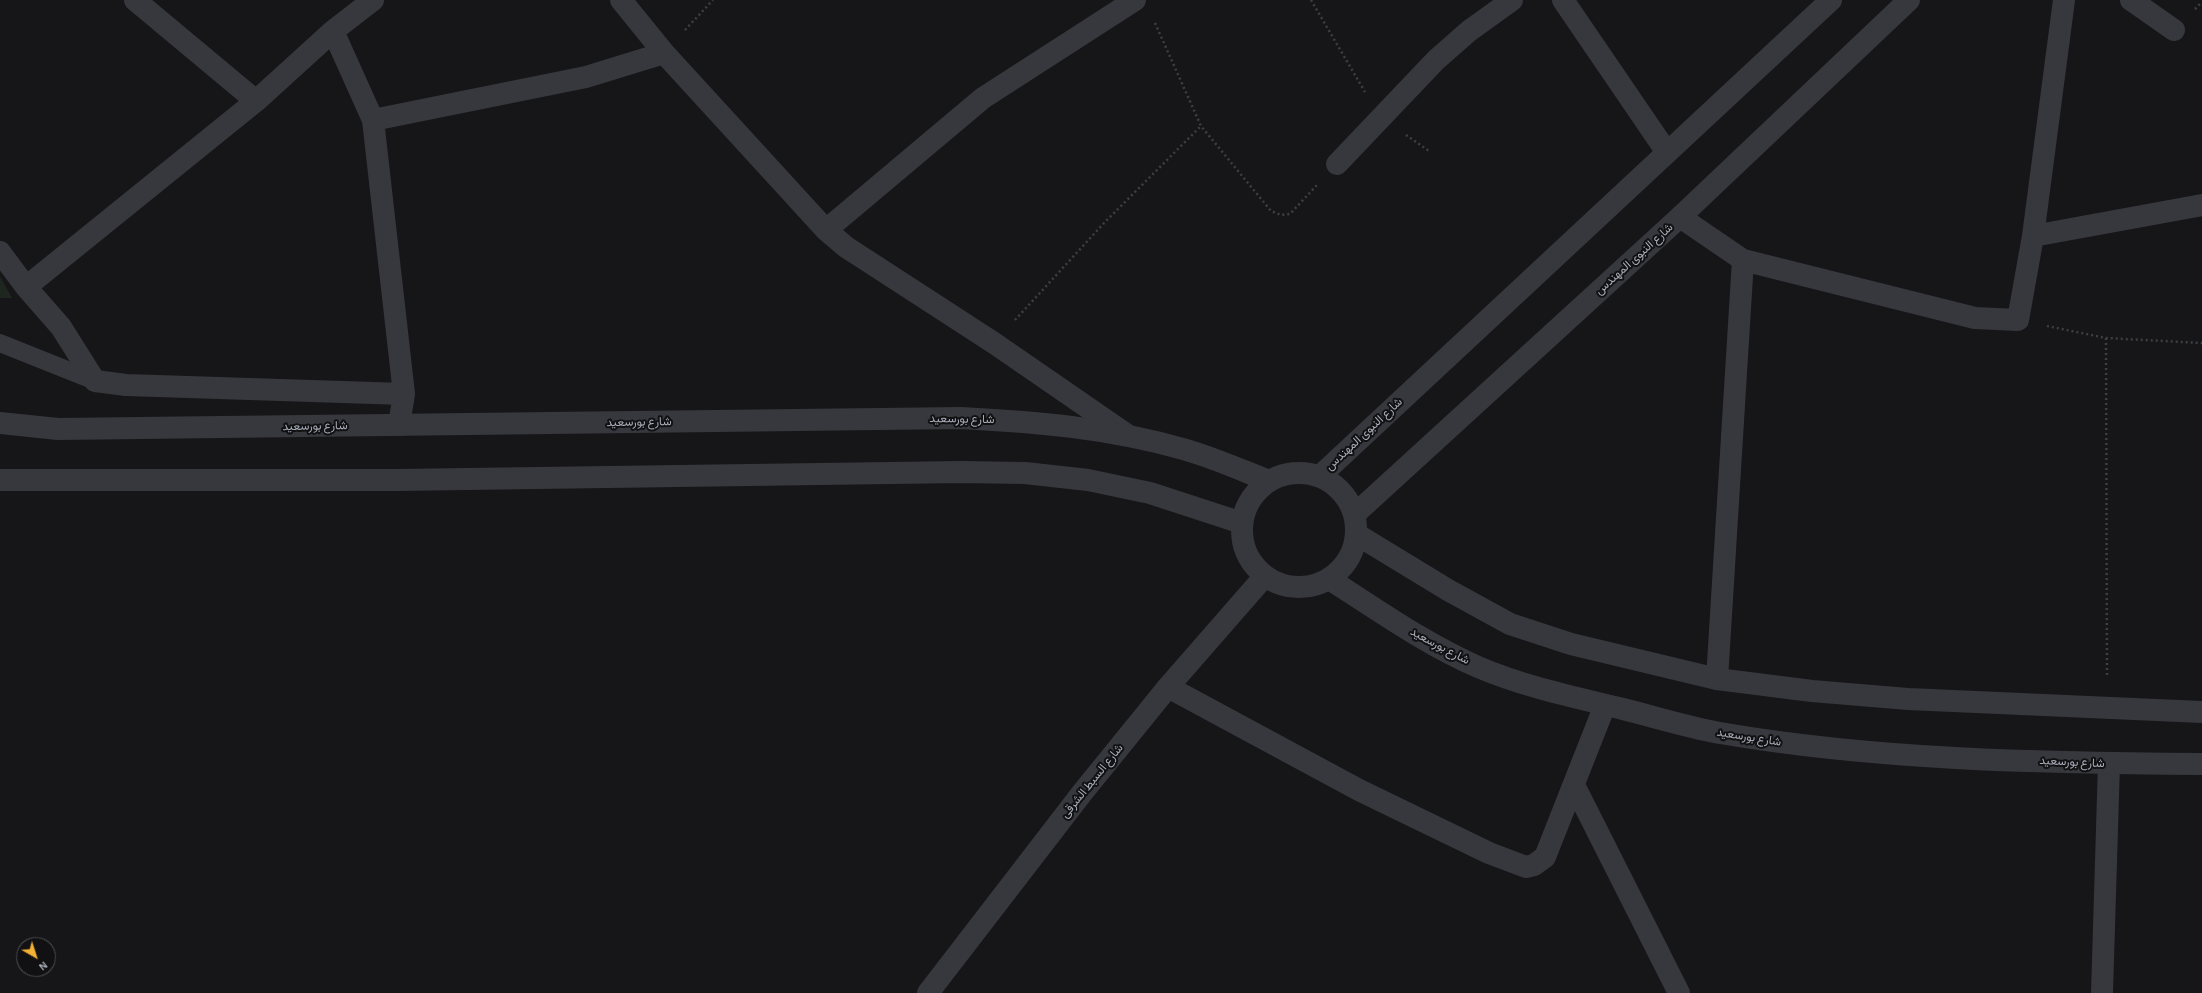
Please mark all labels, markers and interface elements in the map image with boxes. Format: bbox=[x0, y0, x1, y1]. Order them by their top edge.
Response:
street label: شارع النبوى المهندس bbox=[1592, 220, 1676, 298]
street label: شارع النبوى المهندس bbox=[1323, 395, 1405, 473]
street label: شارع بورسعيد bbox=[929, 411, 995, 427]
street label: شارع بورسعيد bbox=[606, 414, 672, 430]
street label: شارع بورسعيد bbox=[282, 418, 348, 434]
street label: شارع بورسعيد bbox=[1408, 624, 1472, 668]
street label: شارع بورسعيد bbox=[1716, 725, 1782, 749]
street label: شارع السبط الشرقى bbox=[1058, 741, 1126, 821]
street label: شارع بورسعيد bbox=[2039, 753, 2105, 771]
north arrow bbox=[16, 937, 56, 977]
text: N bbox=[37, 959, 50, 973]

